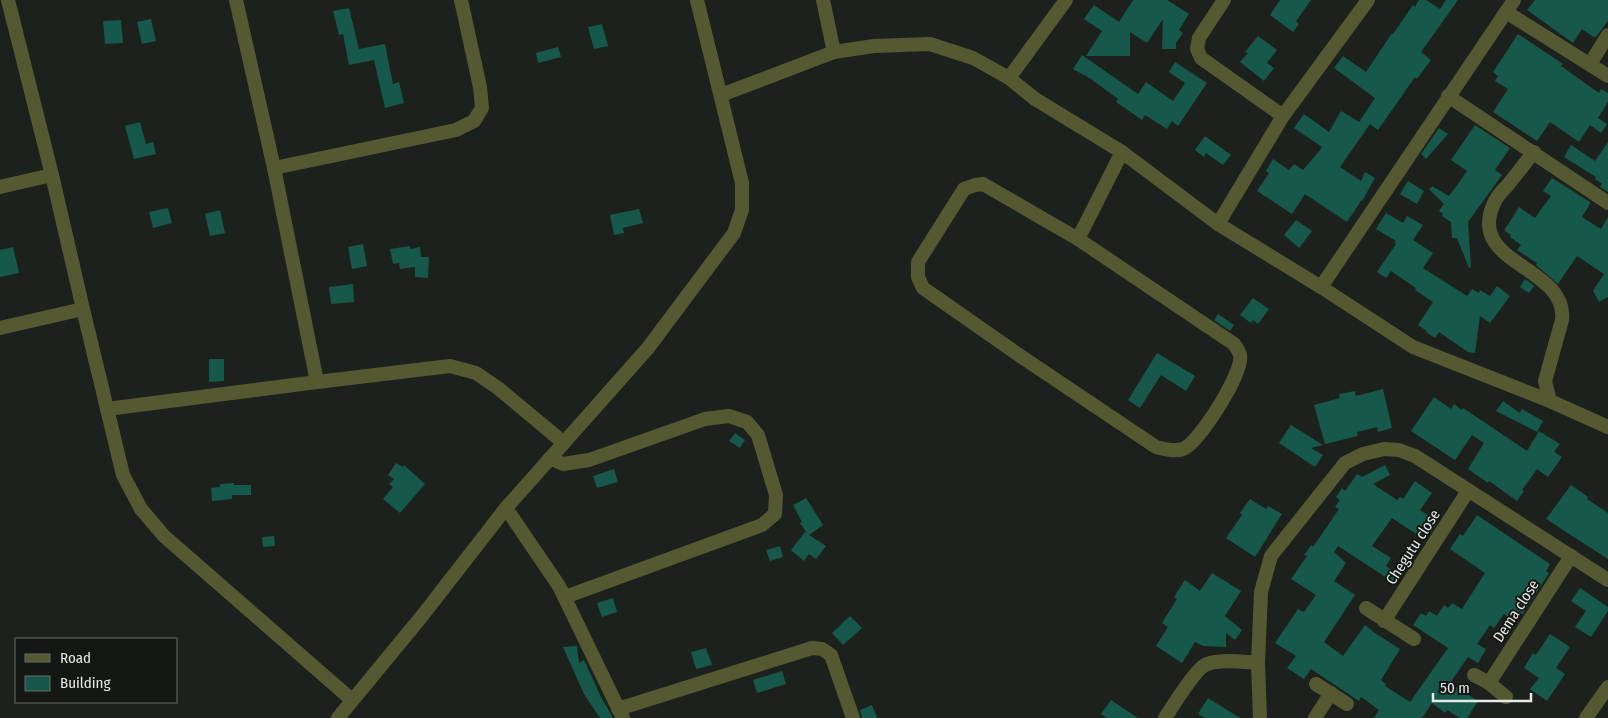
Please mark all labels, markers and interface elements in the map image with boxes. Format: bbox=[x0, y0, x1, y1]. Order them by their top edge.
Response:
street label: Chegutu close bbox=[1382, 506, 1444, 588]
street label: Dema close bbox=[1489, 577, 1543, 645]
legend bbox=[15, 638, 178, 703]
text: Road bbox=[60, 649, 91, 667]
scale bar bbox=[1433, 670, 1530, 702]
text: Building bbox=[60, 674, 111, 692]
text: 50 m bbox=[1440, 679, 1470, 697]

